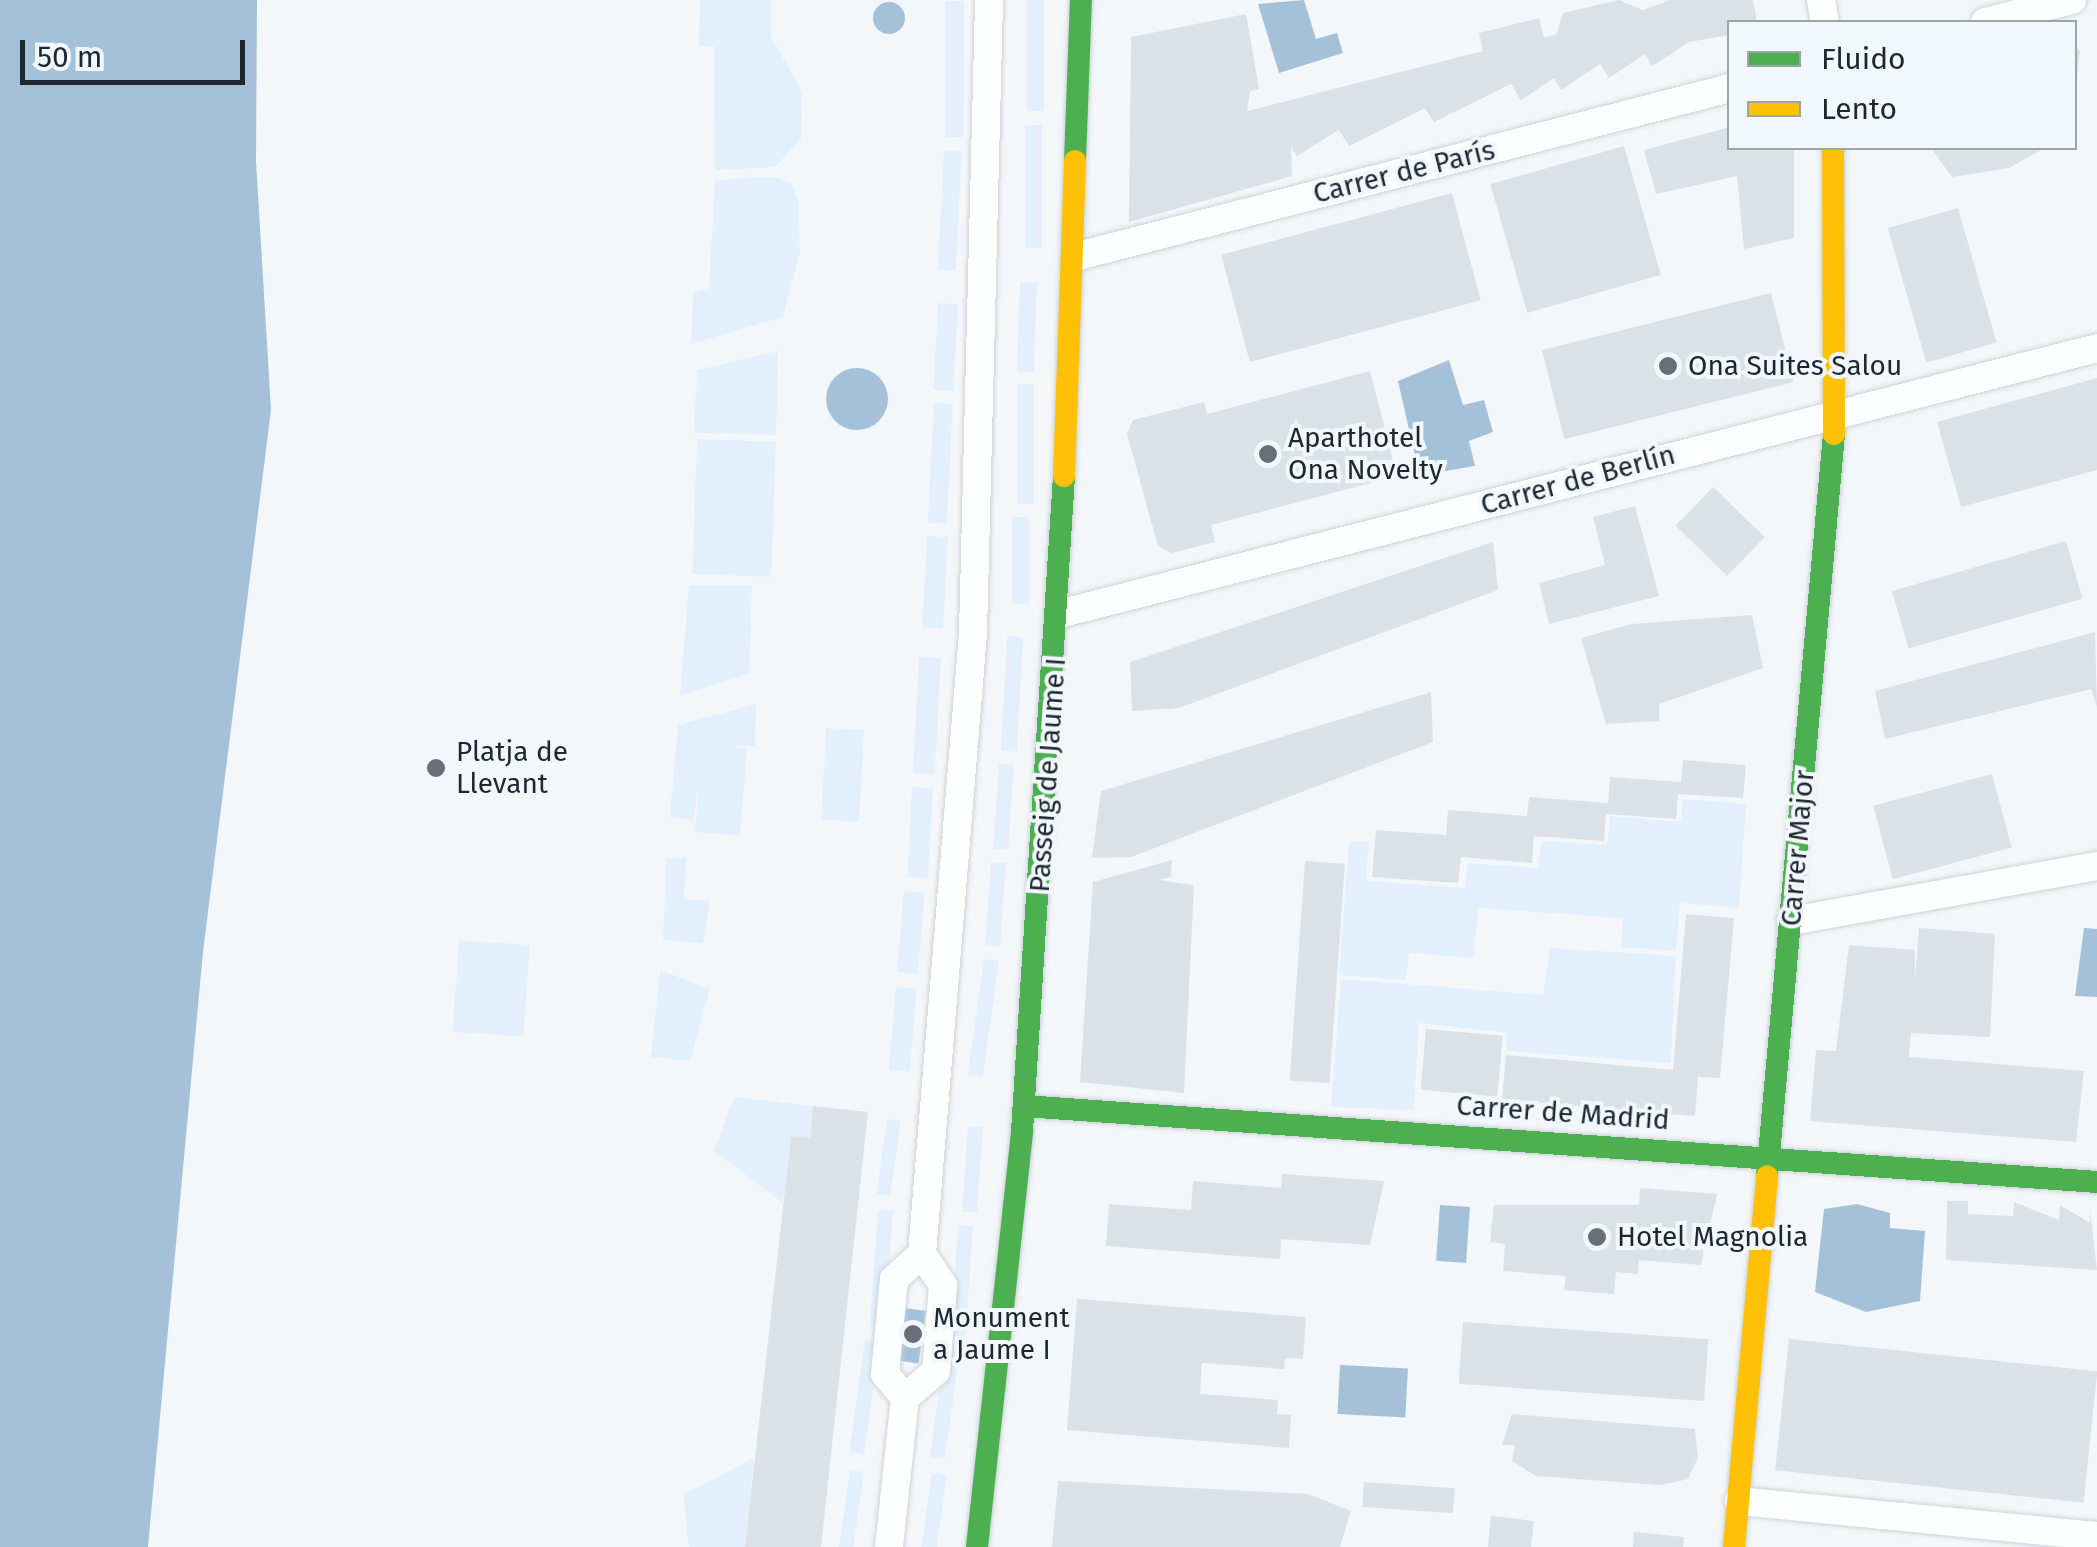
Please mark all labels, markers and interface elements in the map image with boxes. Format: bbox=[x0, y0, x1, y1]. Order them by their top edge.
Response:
scale bar bbox=[25, 20, 250, 82]
legend bbox=[1727, 20, 2077, 150]
text: 50 m bbox=[37, 39, 102, 75]
text: Fluido bbox=[1821, 41, 1906, 77]
text: Lento bbox=[1821, 91, 1897, 127]
street label: Carrer de París bbox=[1310, 133, 1498, 211]
place label: Ona Suites Salou bbox=[1688, 349, 1902, 383]
marker: Ona Suites Salou bbox=[1657, 355, 1679, 377]
place label: Aparthotel Ona Novelty bbox=[1288, 421, 1443, 487]
street label: Carrer de Berlín bbox=[1477, 438, 1679, 522]
marker: Aparthotel Ona Novelty bbox=[1257, 443, 1279, 465]
street label: Passeig de Jaume I bbox=[1023, 657, 1073, 893]
place label: Platja de Llevant bbox=[456, 735, 568, 801]
marker: Platja de Llevant bbox=[425, 757, 447, 779]
street label: Carrer Major bbox=[1774, 769, 1822, 927]
street label: Carrer de Madrid bbox=[1455, 1089, 1671, 1137]
place label: Hotel Magnolia bbox=[1617, 1220, 1808, 1254]
marker: Hotel Magnolia bbox=[1586, 1226, 1608, 1248]
place label: Monument a Jaume I bbox=[933, 1301, 1070, 1367]
marker: Monument a Jaume I bbox=[902, 1323, 924, 1345]

